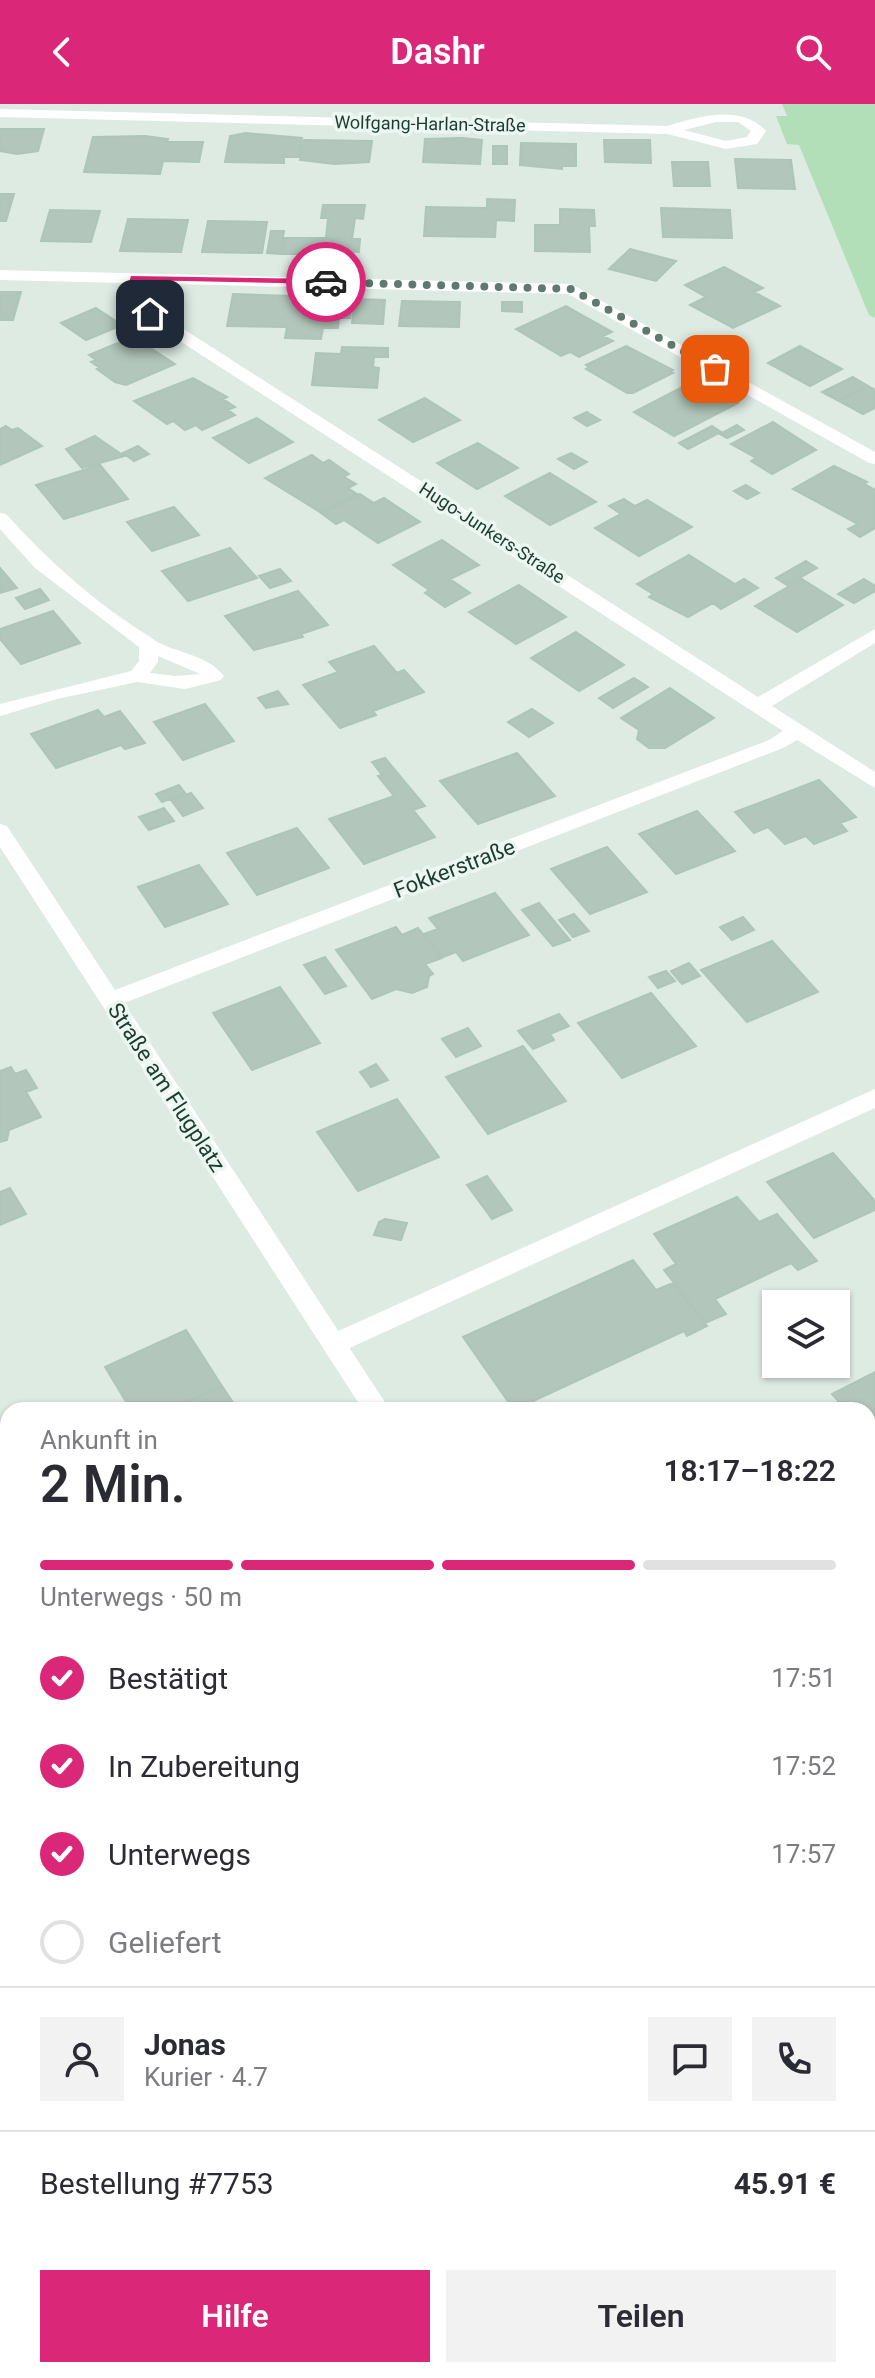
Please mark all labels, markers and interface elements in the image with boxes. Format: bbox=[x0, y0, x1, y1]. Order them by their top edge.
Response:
icon: back bbox=[40, 30, 84, 74]
icon: search bbox=[791, 30, 835, 74]
text: Dashr bbox=[390, 31, 485, 73]
street label: Wolfgang-Harlan-Straße bbox=[334, 111, 526, 136]
courier bbox=[286, 242, 366, 322]
icon: car bbox=[304, 260, 348, 304]
pin bbox=[116, 280, 184, 348]
icon: home bbox=[128, 292, 172, 336]
pin bbox=[681, 335, 749, 403]
icon: bag bbox=[693, 347, 737, 391]
street label: Hugo-Junkers-Straße bbox=[416, 478, 569, 587]
street label: Fokkerstraße bbox=[390, 834, 518, 903]
street label: Straße am Flugplatz bbox=[103, 998, 230, 1176]
map controls bbox=[762, 1290, 850, 1378]
button: layers bbox=[762, 1290, 850, 1378]
text: Ankunft in bbox=[40, 1425, 158, 1455]
text: 18:17–18:22 bbox=[663, 1453, 836, 1488]
text: 2 Min. bbox=[40, 1454, 185, 1515]
text: Unterwegs · 50 m bbox=[40, 1582, 242, 1612]
icon: check bbox=[40, 1656, 84, 1700]
text: Bestätigt bbox=[108, 1661, 228, 1696]
text: 17:51 bbox=[771, 1663, 836, 1693]
icon: check bbox=[40, 1744, 84, 1788]
text: In Zubereitung bbox=[108, 1749, 300, 1784]
text: 17:52 bbox=[771, 1751, 836, 1781]
icon: check bbox=[40, 1832, 84, 1876]
text: Unterwegs bbox=[108, 1837, 251, 1872]
text: 17:57 bbox=[771, 1839, 836, 1869]
text: Geliefert bbox=[108, 1925, 222, 1960]
button: person bbox=[40, 2017, 124, 2101]
button: chat bbox=[648, 2017, 732, 2101]
button: phone bbox=[752, 2017, 836, 2101]
text: Jonas bbox=[144, 2027, 226, 2062]
text: Kurier · 4.7 bbox=[144, 2062, 268, 2092]
text: Bestellung #7753 bbox=[40, 2166, 274, 2201]
text: 45.91 € bbox=[734, 2166, 836, 2201]
button: Hilfe bbox=[40, 2270, 430, 2362]
button: Teilen bbox=[446, 2270, 836, 2362]

